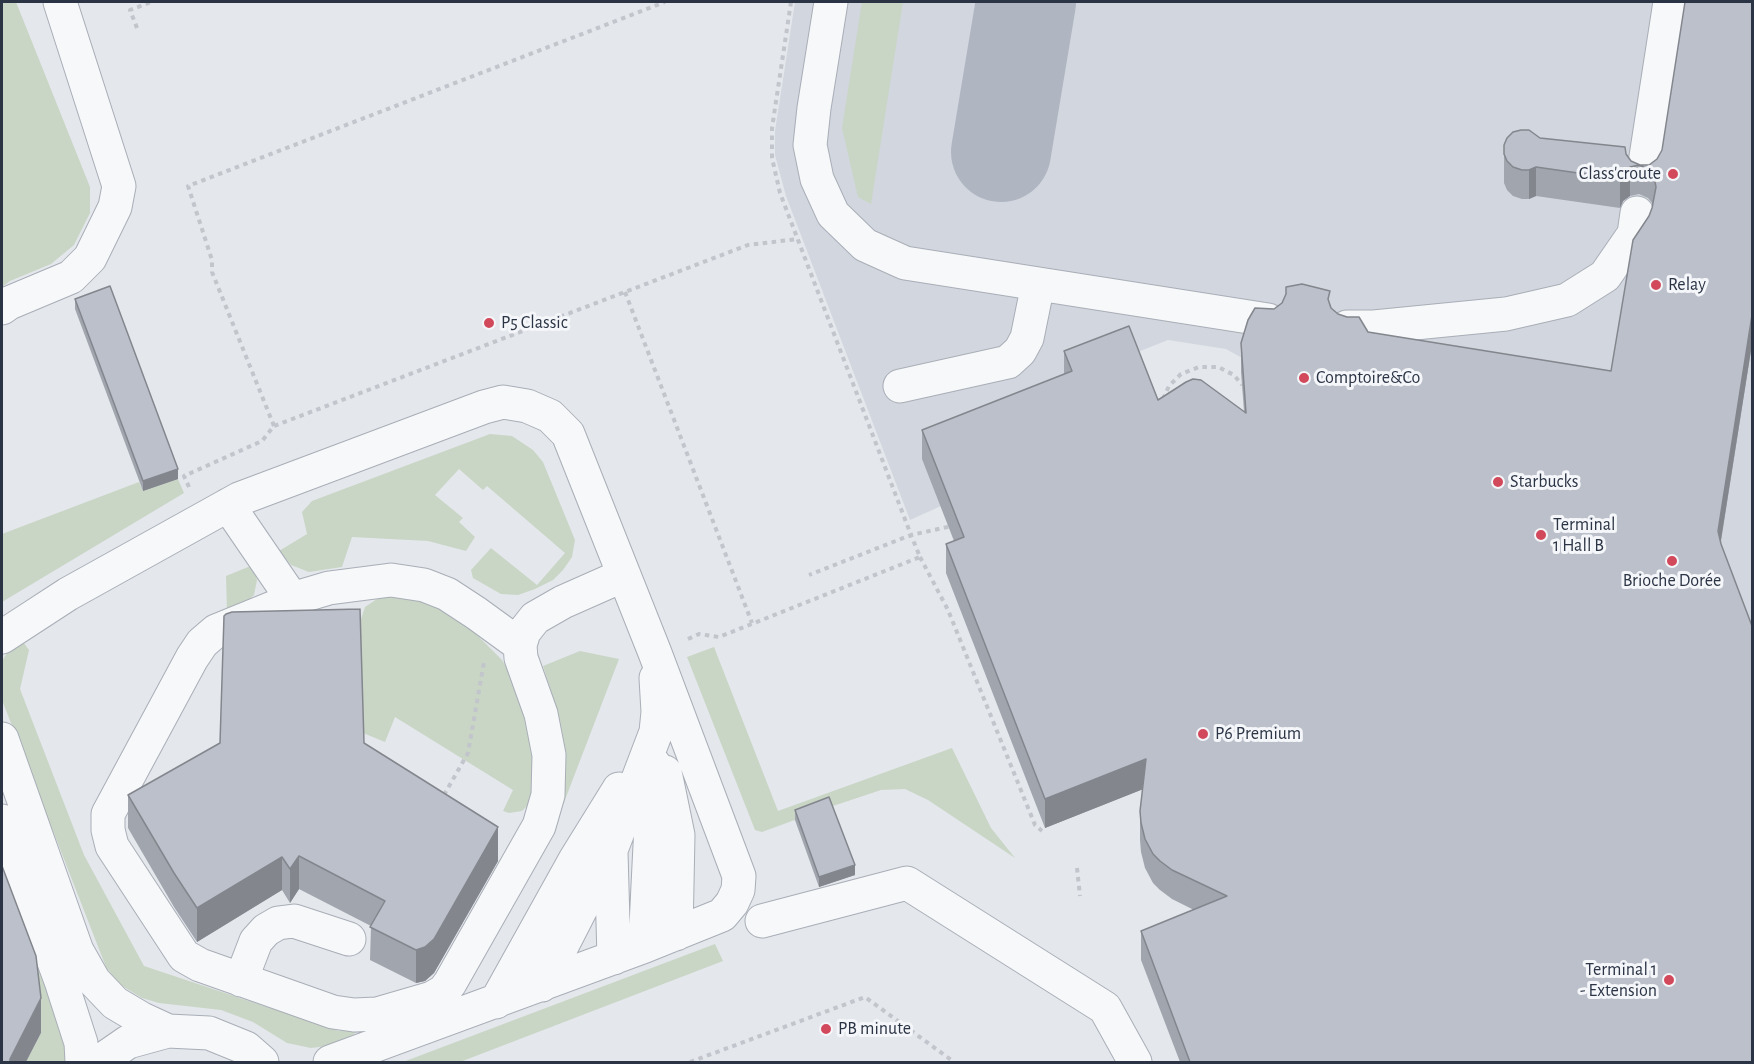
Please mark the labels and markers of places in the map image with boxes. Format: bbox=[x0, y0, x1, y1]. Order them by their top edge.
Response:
place label: Class'croute bbox=[1579, 163, 1661, 185]
marker: Class'croute bbox=[1666, 167, 1680, 181]
place label: Relay bbox=[1668, 274, 1706, 296]
marker: Relay bbox=[1649, 278, 1663, 292]
place label: P5 Classic bbox=[501, 312, 568, 334]
marker: P5 Classic bbox=[482, 316, 496, 330]
place label: Comptoire&Co bbox=[1316, 367, 1420, 389]
marker: Comptoire&Co bbox=[1297, 371, 1311, 385]
place label: Starbucks bbox=[1510, 471, 1578, 493]
marker: Starbucks bbox=[1491, 475, 1505, 489]
place label: Terminal 1 Hall B bbox=[1553, 514, 1616, 556]
marker: Terminal 1 Hall B bbox=[1534, 528, 1548, 542]
marker: Brioche Dorée bbox=[1665, 554, 1679, 568]
place label: Brioche Dorée bbox=[1623, 570, 1721, 592]
place label: P6 Premium bbox=[1215, 723, 1301, 745]
marker: P6 Premium bbox=[1196, 727, 1210, 741]
place label: Terminal 1 - Extension bbox=[1580, 959, 1657, 1002]
marker: Terminal 1 - Extension bbox=[1662, 973, 1676, 987]
place label: PB minute bbox=[838, 1018, 911, 1040]
marker: PB minute bbox=[819, 1022, 833, 1036]

